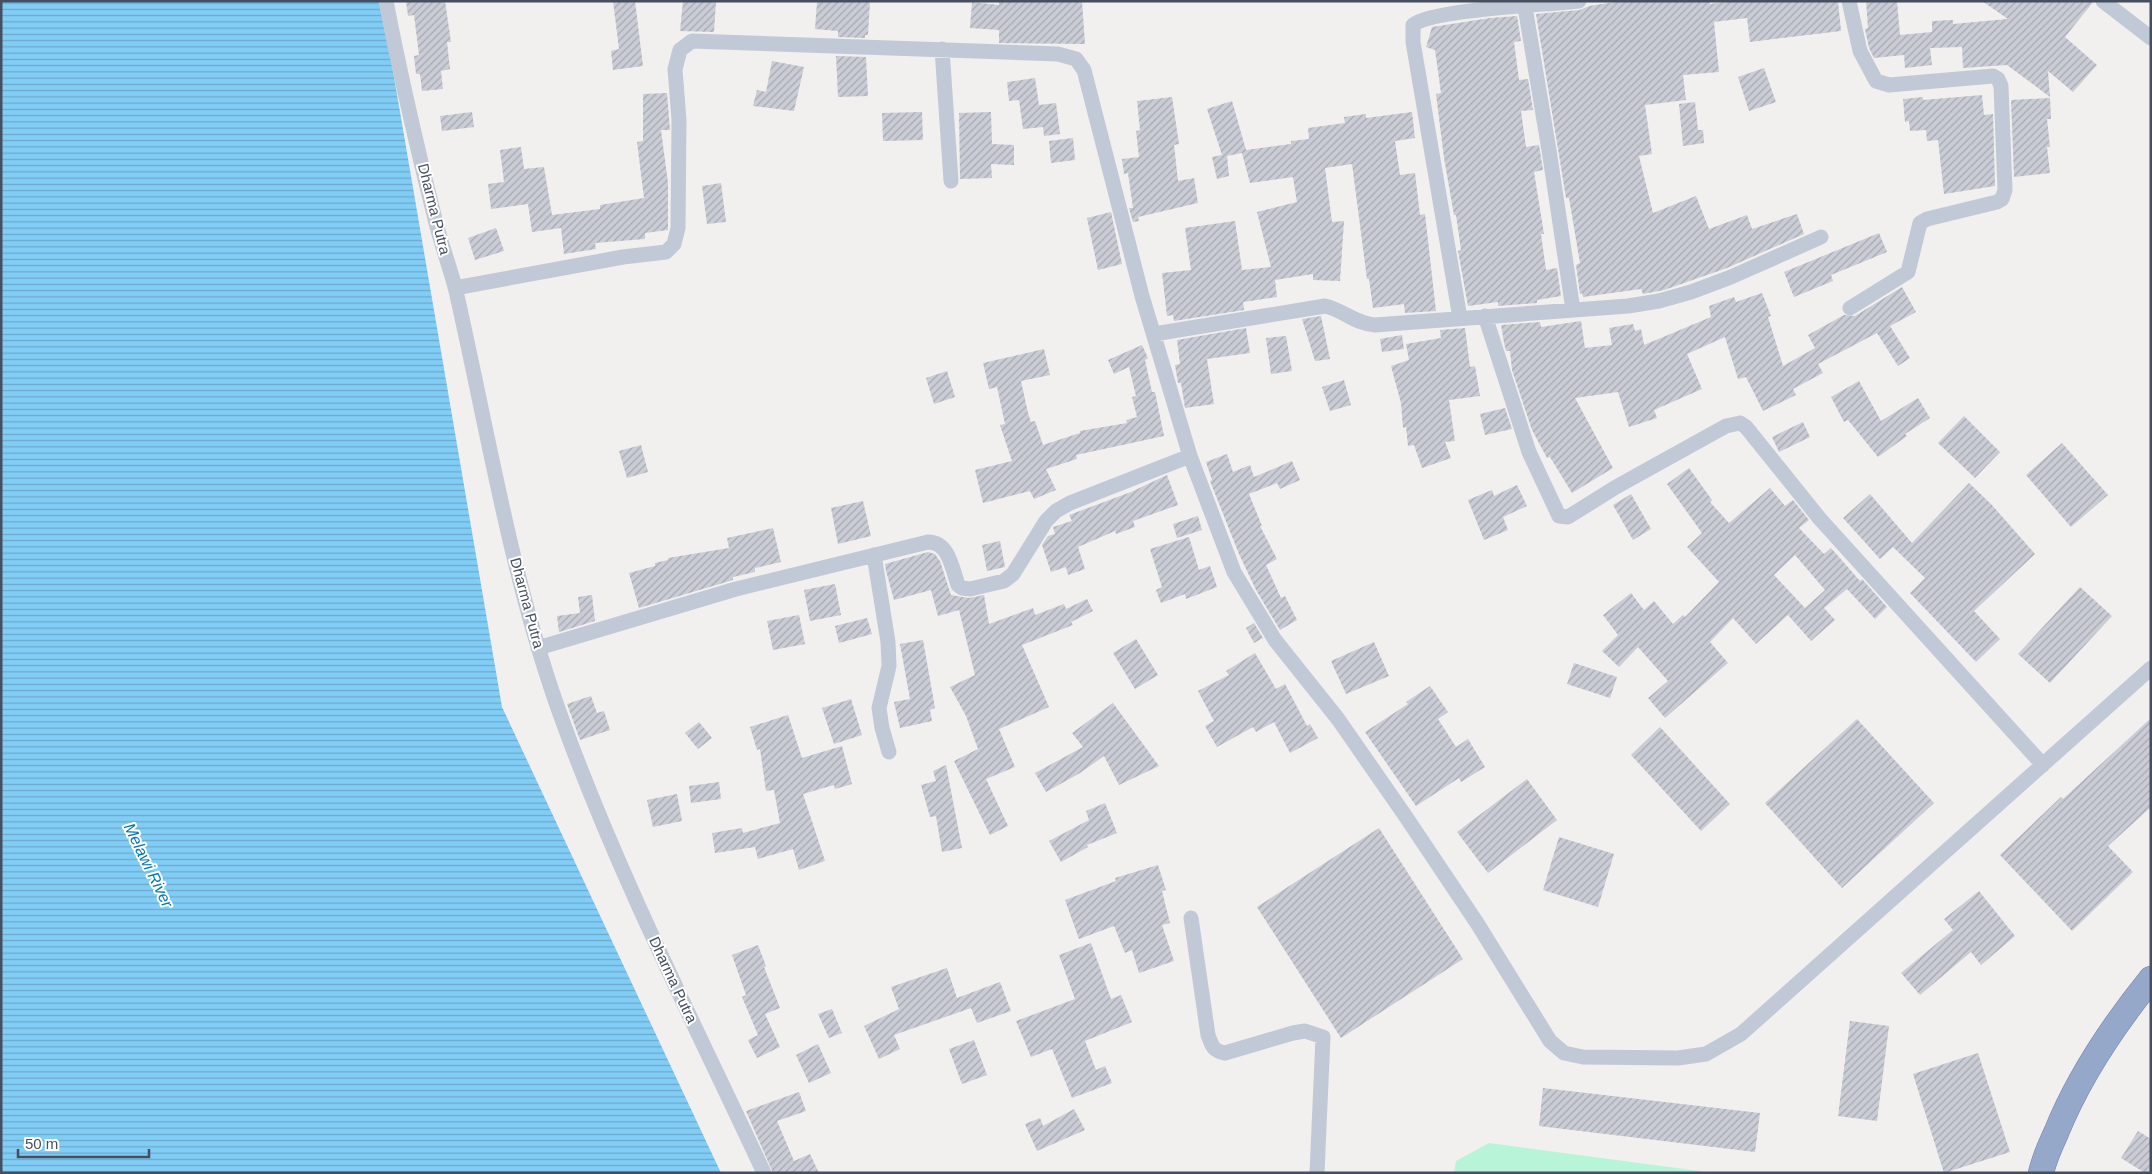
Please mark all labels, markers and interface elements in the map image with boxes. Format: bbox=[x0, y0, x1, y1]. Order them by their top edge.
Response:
street label: Dharma Putra bbox=[415, 162, 454, 257]
street label: Dharma Putra bbox=[507, 556, 548, 651]
water label: Melawi River bbox=[121, 820, 177, 911]
street label: Dharma Putra bbox=[646, 934, 701, 1026]
scale bar bbox=[18, 1126, 149, 1158]
text: 50 m bbox=[25, 1135, 58, 1152]

